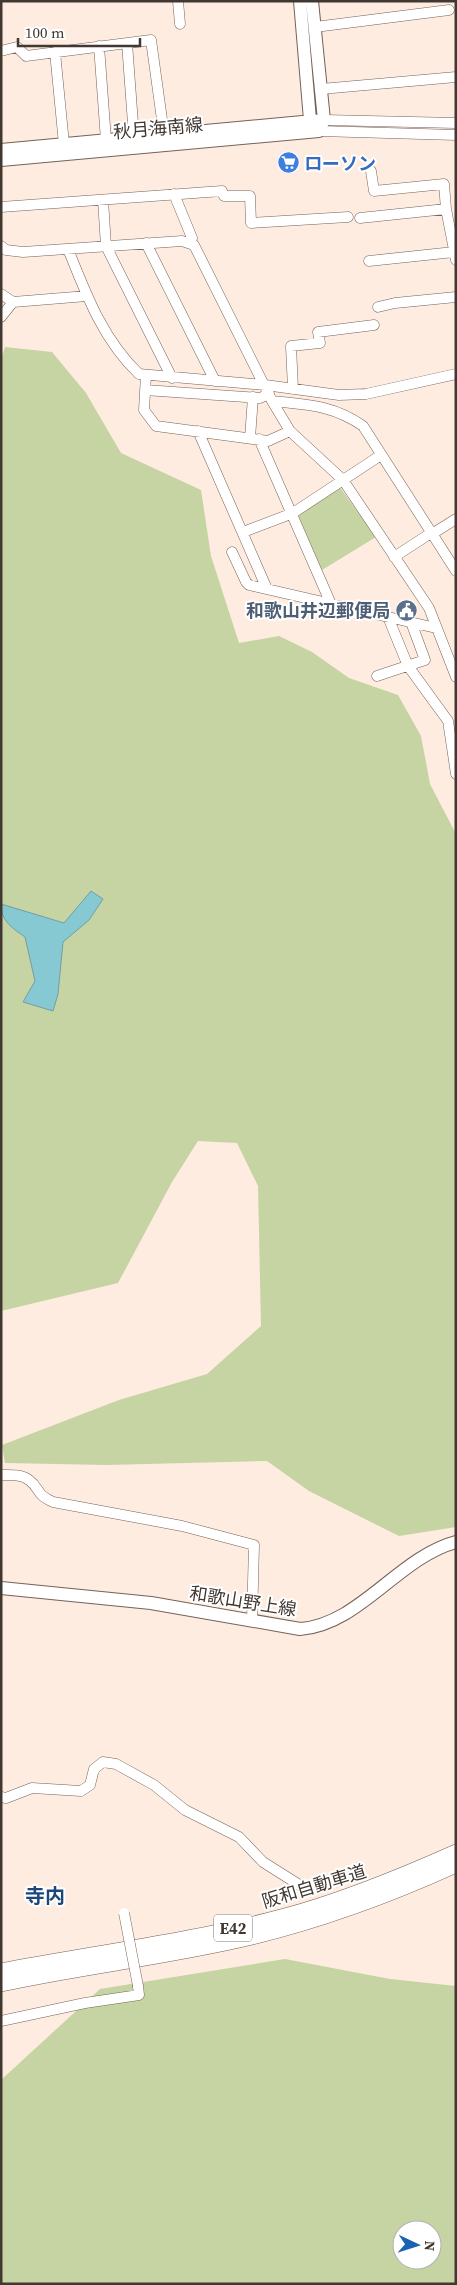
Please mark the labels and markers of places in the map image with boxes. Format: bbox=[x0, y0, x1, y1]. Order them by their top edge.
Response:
supermarket icon: ローソン bbox=[276, 151, 300, 175]
place label: ローソン bbox=[304, 151, 376, 176]
place label: 和歌山井辺郵便局 bbox=[246, 598, 390, 623]
public building icon: 和歌山井辺郵便局 bbox=[394, 598, 418, 622]

